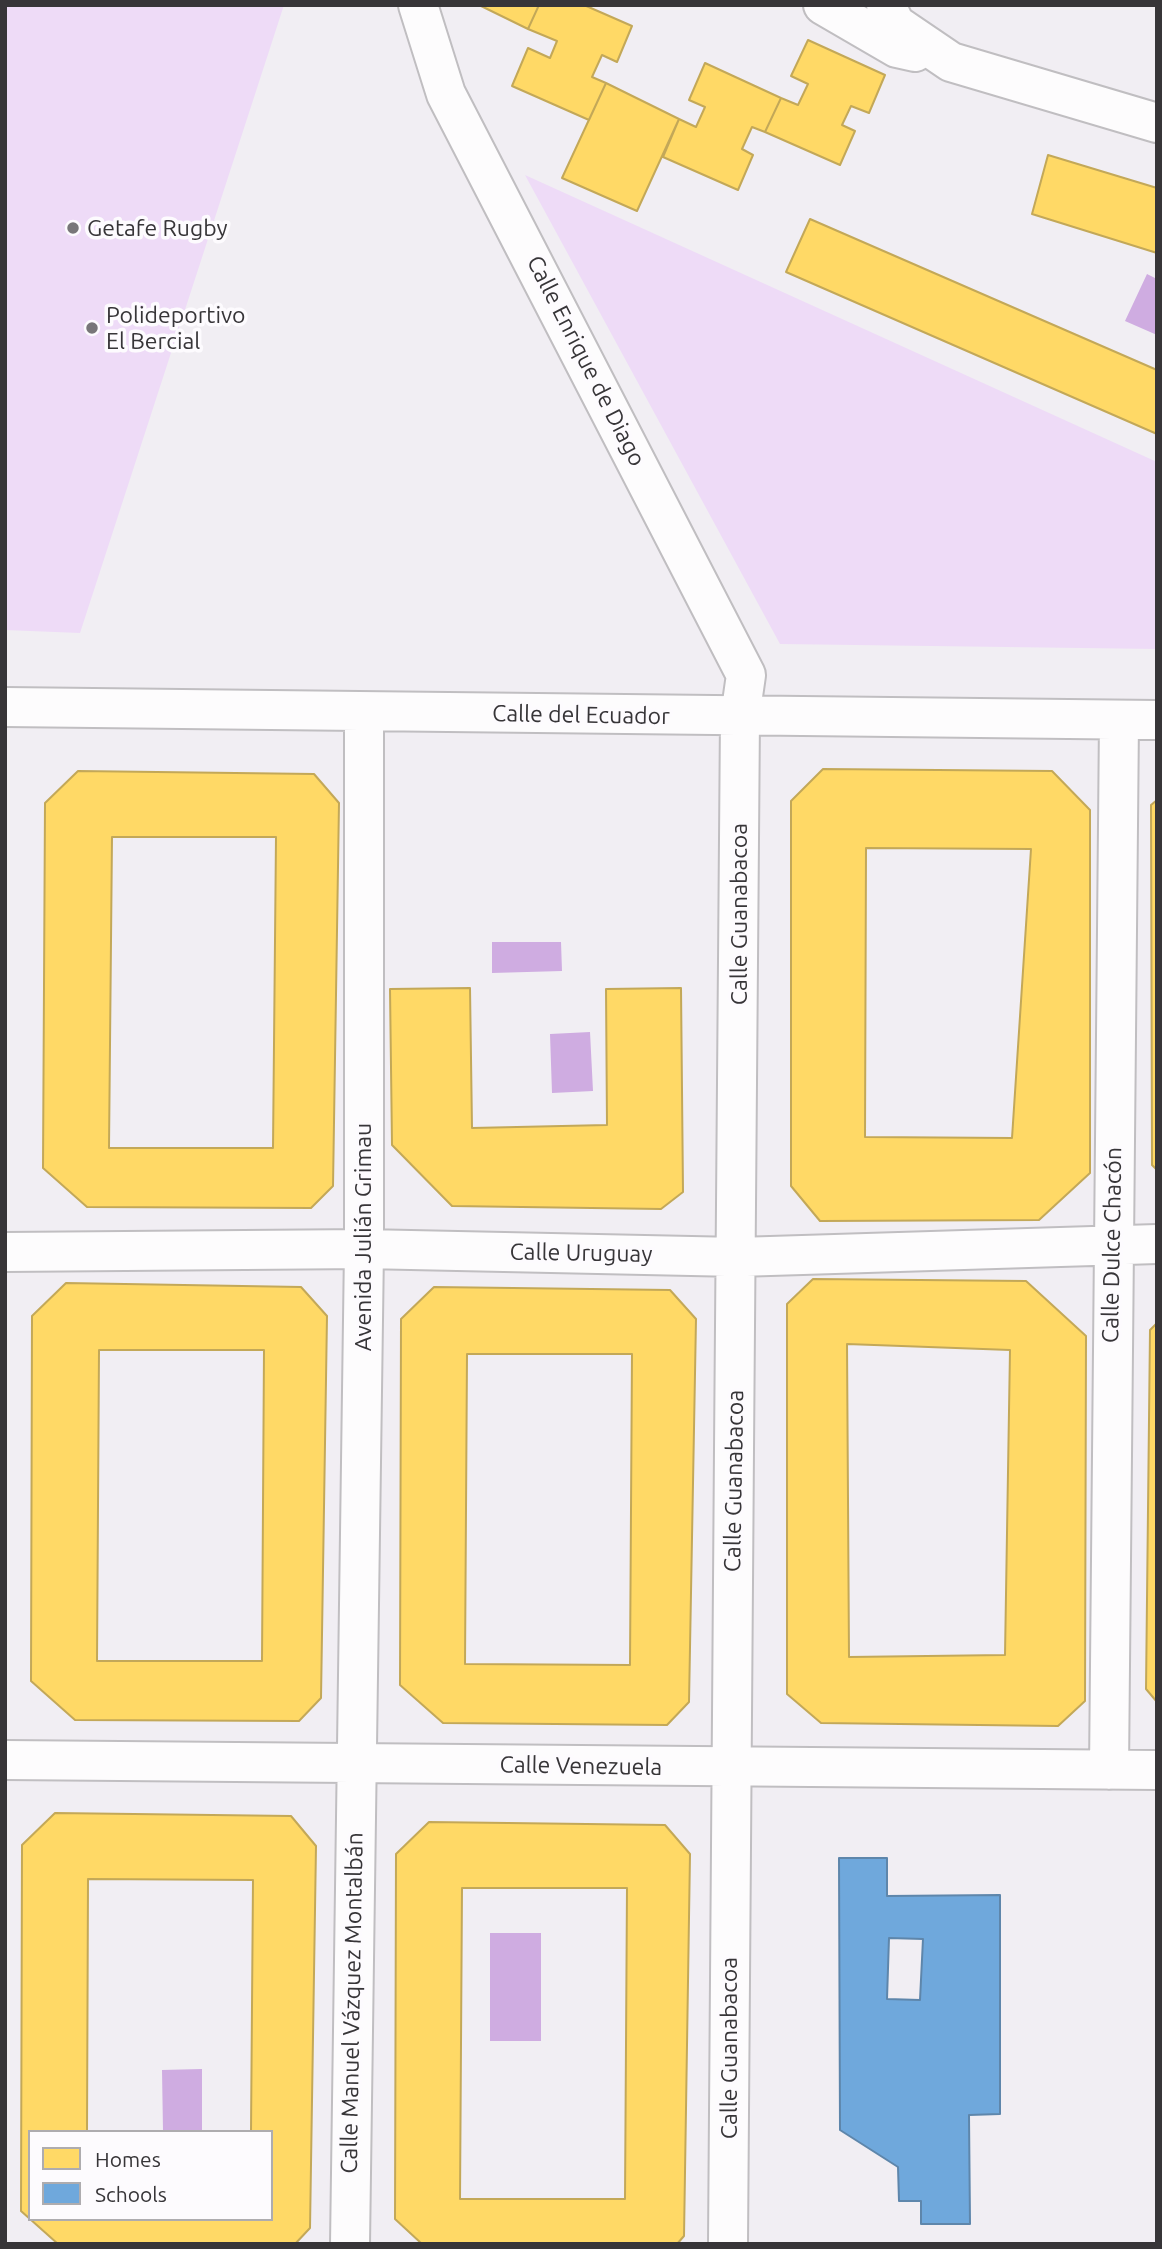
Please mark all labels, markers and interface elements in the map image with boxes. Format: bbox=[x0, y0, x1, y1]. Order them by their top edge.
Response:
place label: Getafe Rugby bbox=[87, 214, 228, 242]
marker: Getafe Rugby bbox=[65, 220, 81, 236]
street label: Calle Enrique de Diago bbox=[521, 251, 651, 471]
place label: Polideportivo El Bercial bbox=[106, 301, 246, 355]
marker: Polideportivo El Bercial bbox=[84, 320, 100, 336]
street label: Calle del Ecuador bbox=[492, 700, 670, 730]
street label: Calle Guanabacoa bbox=[725, 823, 753, 1005]
street label: Avenida Julián Grimau bbox=[349, 1123, 377, 1351]
street label: Calle Dulce Chacón bbox=[1096, 1147, 1128, 1343]
street label: Calle Uruguay bbox=[509, 1238, 653, 1268]
street label: Calle Guanabacoa bbox=[719, 1390, 749, 1572]
street label: Calle Venezuela bbox=[499, 1751, 663, 1781]
street label: Calle Manuel Vázquez Montalbán bbox=[335, 1832, 369, 2174]
street label: Calle Guanabacoa bbox=[715, 1957, 743, 2139]
legend bbox=[28, 2130, 273, 2221]
text: Homes bbox=[95, 2147, 161, 2171]
text: Schools bbox=[95, 2182, 167, 2206]

